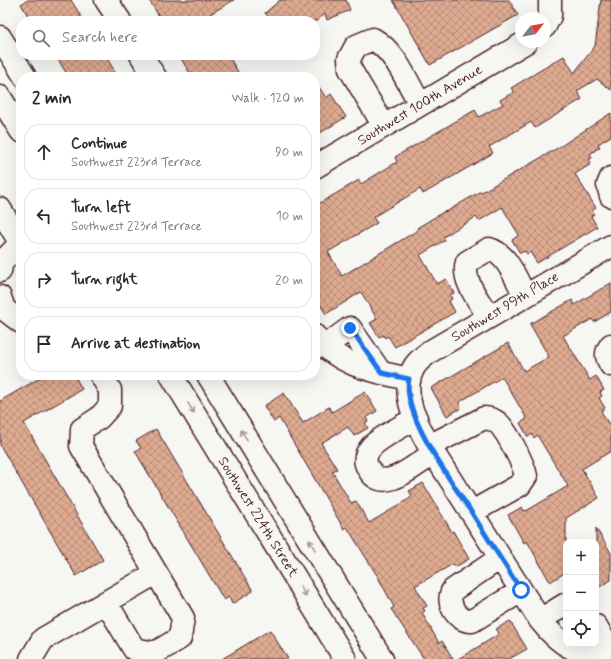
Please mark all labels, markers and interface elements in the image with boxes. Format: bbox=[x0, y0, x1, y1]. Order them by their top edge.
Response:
north arrow bbox=[515, 12, 551, 48]
search box bbox=[16, 16, 320, 60]
icon: search bbox=[30, 27, 52, 49]
text: Search here bbox=[62, 28, 138, 48]
street label: Southwest 100th Avenue bbox=[354, 61, 486, 149]
text: 2 min bbox=[32, 87, 72, 109]
text: Walk · 120 m bbox=[232, 90, 304, 107]
text: Continue bbox=[71, 134, 127, 154]
icon: ahead bbox=[33, 141, 55, 163]
text: 90 m bbox=[275, 144, 303, 161]
text: Southwest 223rd Terrace bbox=[71, 154, 202, 171]
text: Turn left bbox=[71, 198, 131, 218]
icon: left bbox=[33, 205, 55, 227]
text: 10 m bbox=[276, 208, 303, 225]
text: Southwest 223rd Terrace bbox=[71, 218, 202, 235]
street label: Southwest 99th Place bbox=[448, 268, 562, 346]
icon: right bbox=[33, 269, 55, 291]
text: Turn right bbox=[71, 270, 138, 290]
text: 20 m bbox=[275, 272, 303, 289]
route end bbox=[341, 319, 359, 337]
icon: arrive bbox=[33, 333, 55, 355]
text: Arrive at destination bbox=[71, 334, 200, 354]
one-way arrow bbox=[188, 402, 196, 414]
one-way arrow bbox=[240, 429, 248, 441]
street label: Southwest 224th Street bbox=[214, 453, 303, 581]
one-way arrow bbox=[308, 539, 316, 551]
map controls bbox=[563, 539, 599, 647]
button: + bbox=[563, 539, 599, 575]
button: − bbox=[563, 575, 599, 611]
route start bbox=[512, 581, 530, 599]
one-way arrow bbox=[300, 585, 308, 597]
button: locate bbox=[563, 611, 599, 647]

